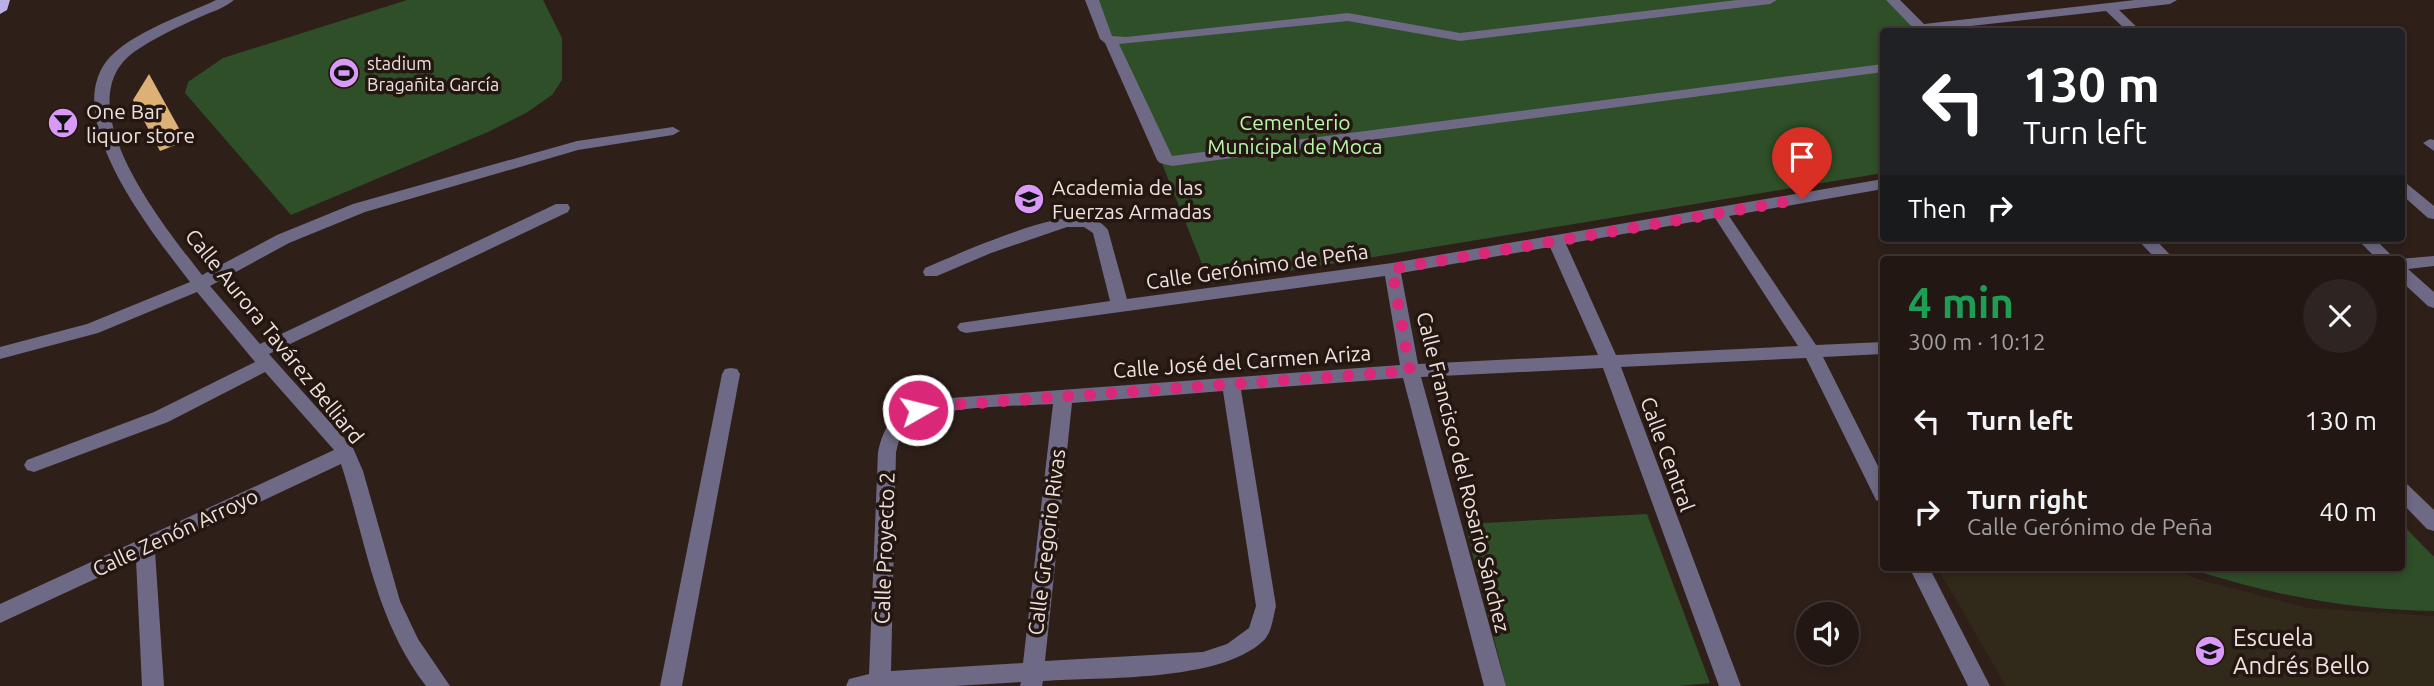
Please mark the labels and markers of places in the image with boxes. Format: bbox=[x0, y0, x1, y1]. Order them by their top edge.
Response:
place label: stadium Bragañita García bbox=[367, 53, 499, 94]
sports icon: stadium Bragañita García bbox=[327, 56, 361, 90]
place label: One Bar liquor store bbox=[86, 99, 195, 147]
bar icon: One Bar liquor store bbox=[46, 106, 80, 140]
pin bbox=[1772, 127, 1832, 199]
place label: Academia de las Fuerzas Armadas bbox=[1052, 175, 1211, 223]
school or university icon: Academia de las Fuerzas Armadas bbox=[1012, 182, 1046, 216]
place label: Escuela Andrés Bello bbox=[2233, 624, 2370, 679]
school or university icon: Escuela Andrés Bello bbox=[2193, 634, 2227, 668]

